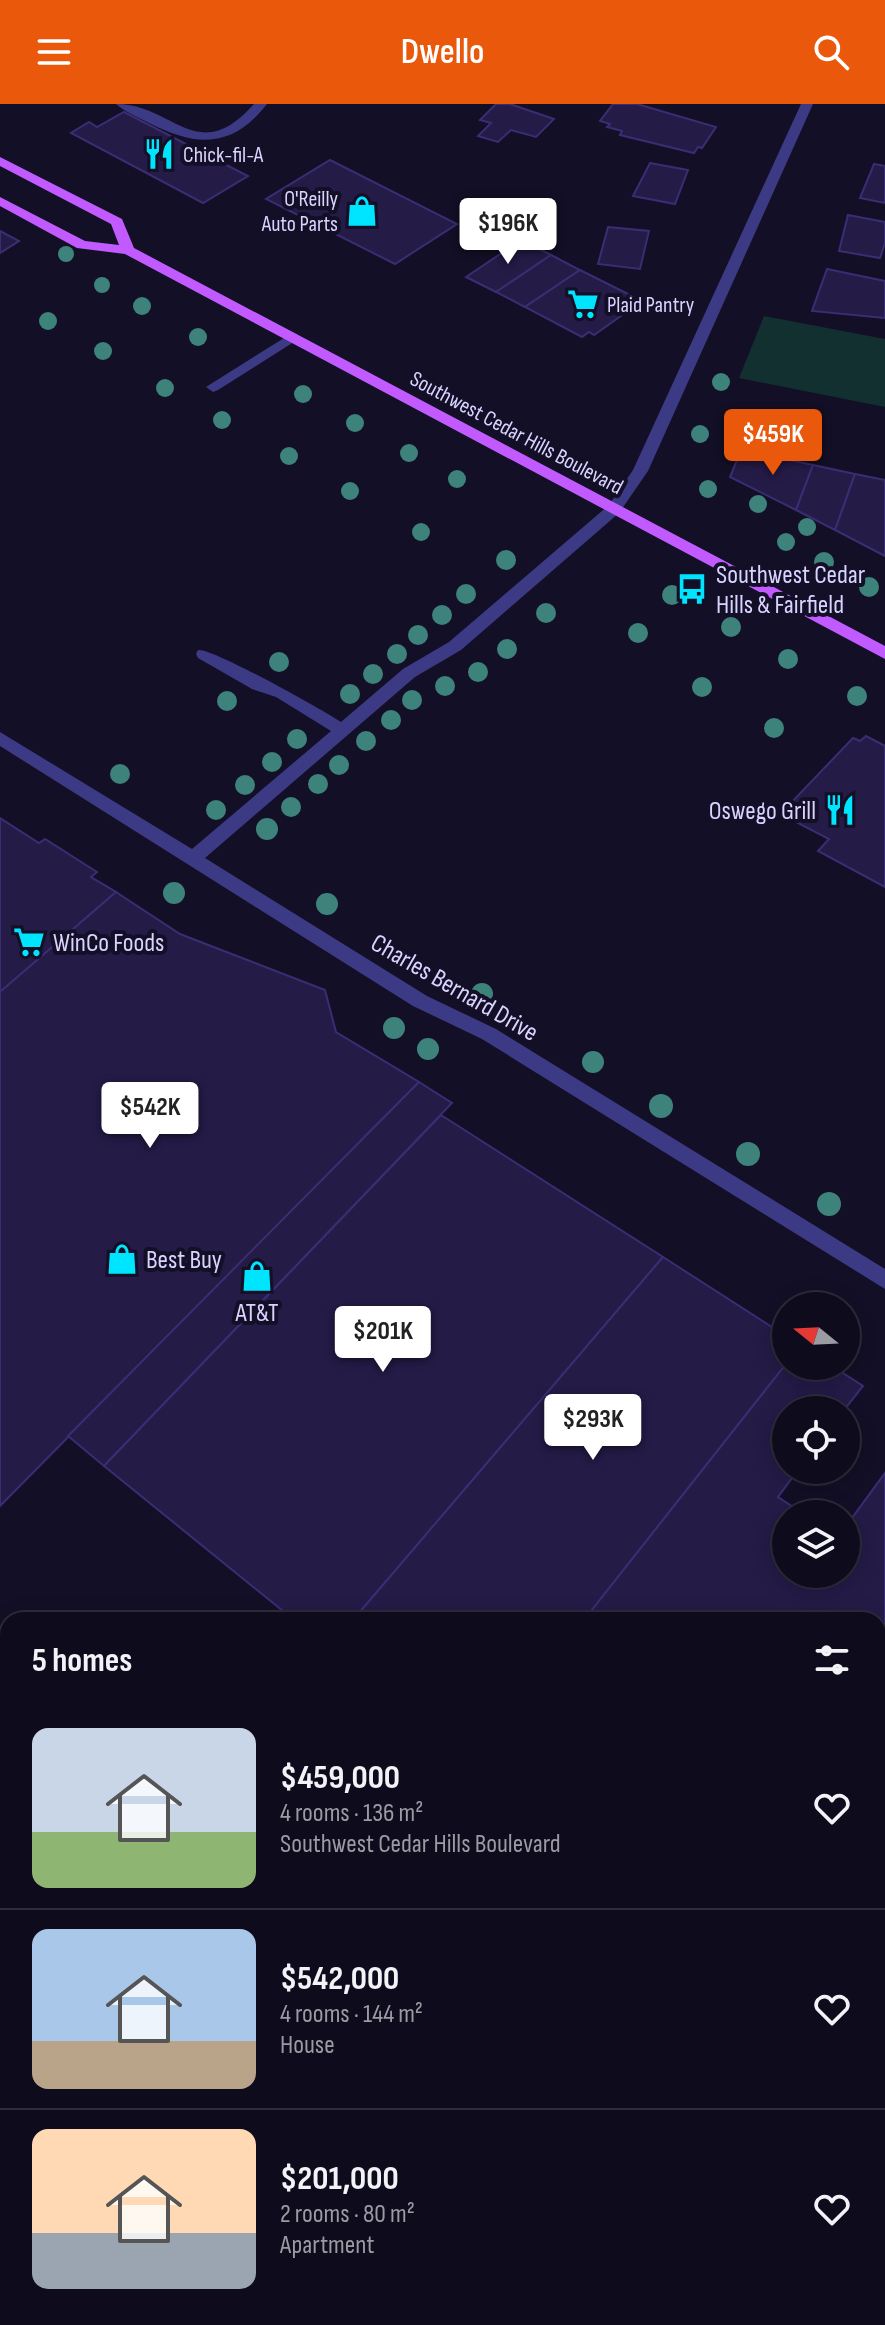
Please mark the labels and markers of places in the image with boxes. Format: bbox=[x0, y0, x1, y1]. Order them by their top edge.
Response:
restaurant icon: Chick-fil-A bbox=[142, 137, 176, 171]
place label: Chick-fil-A bbox=[183, 142, 264, 169]
place label: O'Reilly Auto Parts bbox=[261, 186, 339, 238]
shop icon: O'Reilly Auto Parts bbox=[345, 194, 379, 228]
pin: $196K bbox=[452, 198, 564, 266]
supermarket icon: Plaid Pantry bbox=[566, 287, 600, 321]
place label: Plaid Pantry bbox=[607, 292, 695, 319]
pin: $459K bbox=[717, 409, 829, 477]
place label: Southwest Cedar Hills & Fairfield bbox=[716, 560, 866, 621]
bus stop icon: Southwest Cedar Hills & Fairfield bbox=[675, 572, 709, 606]
restaurant icon: Oswego Grill bbox=[823, 793, 857, 827]
place label: Oswego Grill bbox=[709, 796, 816, 827]
supermarket icon: WinCo Foods bbox=[12, 925, 46, 959]
place label: WinCo Foods bbox=[53, 928, 164, 959]
pin: $542K bbox=[94, 1082, 206, 1150]
shop icon: Best Buy bbox=[105, 1242, 139, 1276]
place label: Best Buy bbox=[146, 1245, 222, 1276]
shop icon: AT&T bbox=[240, 1259, 274, 1293]
place label: AT&T bbox=[234, 1298, 279, 1329]
pin: $201K bbox=[327, 1306, 439, 1374]
pin: $293K bbox=[537, 1394, 649, 1462]

